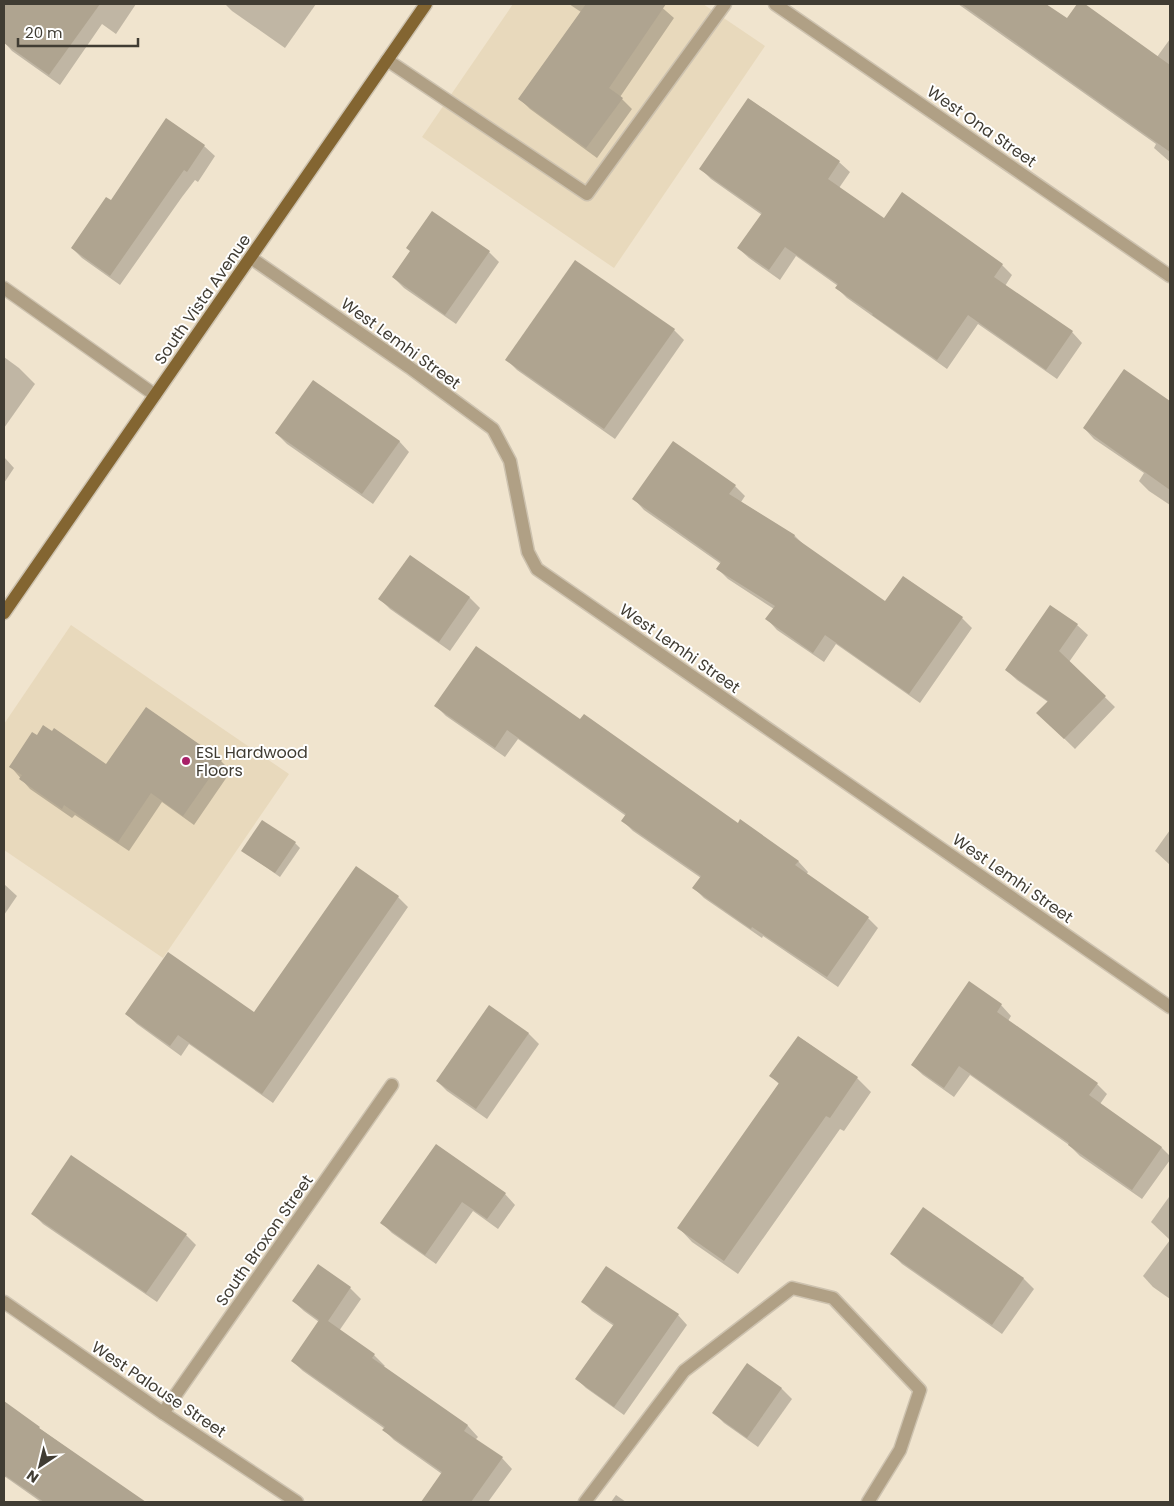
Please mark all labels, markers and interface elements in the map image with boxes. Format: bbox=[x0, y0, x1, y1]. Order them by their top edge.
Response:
scale bar bbox=[18, 15, 138, 47]
text: 20 m bbox=[25, 22, 63, 43]
street label: West Ona Street bbox=[922, 80, 1041, 173]
street label: South Vista Avenue bbox=[149, 229, 256, 369]
street label: West Lemhi Street bbox=[336, 292, 465, 395]
street label: West Lemhi Street bbox=[615, 598, 745, 699]
place label: ESL Hardwood Floors bbox=[196, 741, 308, 782]
marker: ESL Hardwood Floors bbox=[180, 755, 192, 767]
street label: West Lemhi Street bbox=[948, 828, 1078, 929]
street label: South Broxon Street bbox=[210, 1170, 319, 1311]
street label: West Palouse Street bbox=[87, 1336, 231, 1443]
north arrow bbox=[15, 1441, 65, 1491]
text: N bbox=[22, 1465, 43, 1488]

